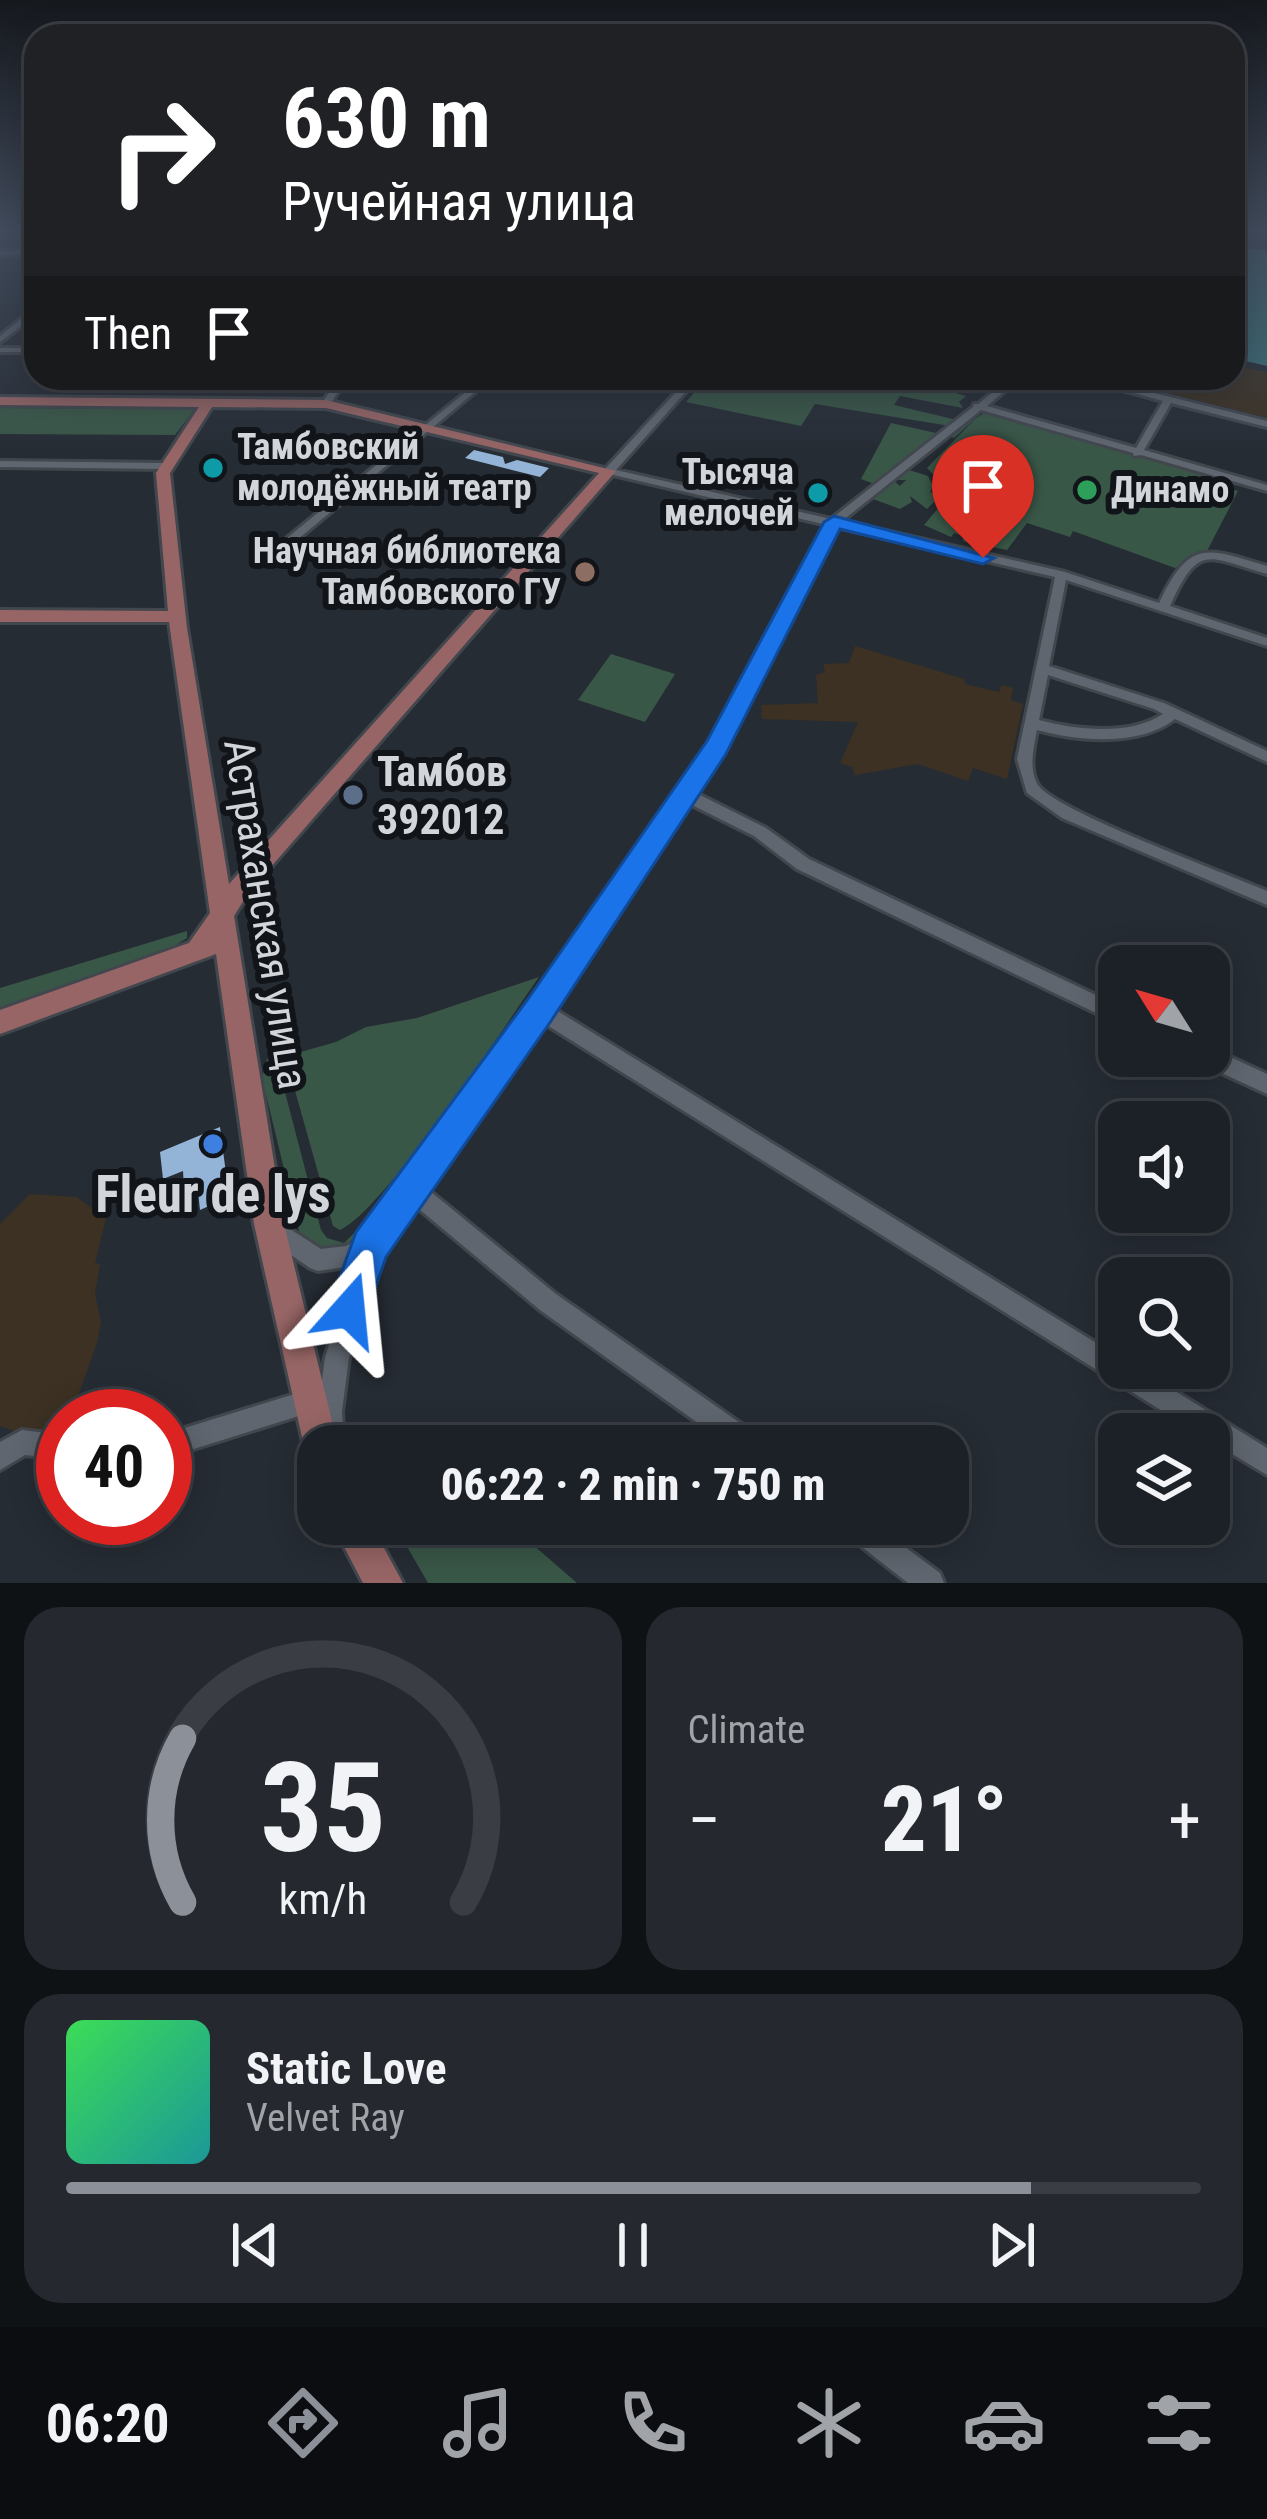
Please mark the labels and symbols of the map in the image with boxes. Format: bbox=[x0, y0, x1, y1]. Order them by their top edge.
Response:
place label: Тамбовский молодёжный театр bbox=[237, 426, 532, 509]
pin bbox=[932, 435, 1034, 558]
place label: Тысяча мелочей bbox=[664, 451, 794, 534]
marker: Тамбовский молодёжный театр bbox=[200, 455, 226, 481]
place label: Динамо bbox=[1111, 469, 1229, 511]
marker: Динамо bbox=[1074, 477, 1100, 503]
marker: Тысяча мелочей bbox=[805, 480, 831, 506]
place label: Научная библиотека Тамбовского ГУ bbox=[253, 530, 561, 613]
marker: Научная библиотека Тамбовского ГУ bbox=[572, 559, 598, 585]
street label: Астраханская улица bbox=[214, 736, 318, 1092]
place label: Тамбов 392012 bbox=[377, 747, 507, 844]
marker: Тамбов 392012 bbox=[340, 782, 366, 808]
north arrow bbox=[1098, 945, 1230, 1077]
marker: Fleur de lys bbox=[200, 1131, 226, 1157]
place label: Fleur de lys bbox=[95, 1165, 331, 1224]
position arrow bbox=[286, 1247, 412, 1373]
speed limit sign: 40 bbox=[36, 1389, 192, 1545]

